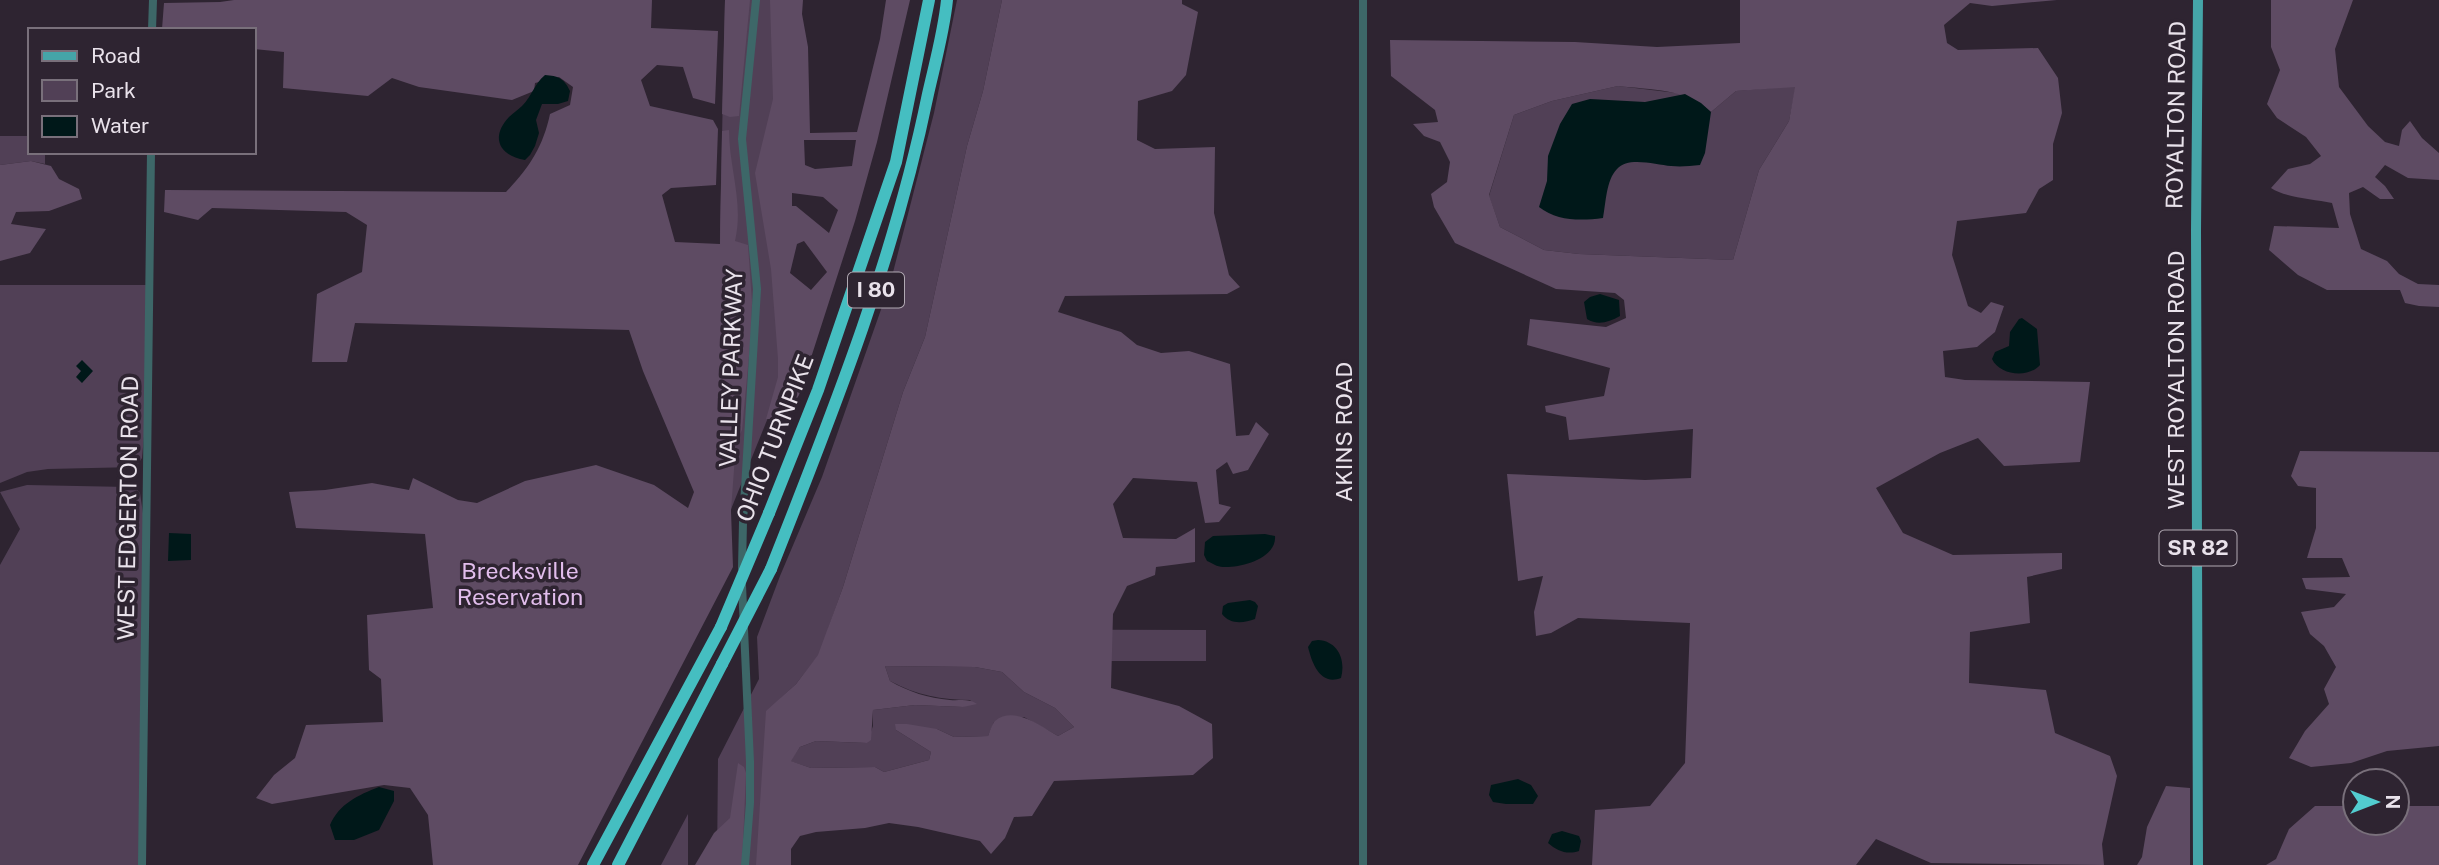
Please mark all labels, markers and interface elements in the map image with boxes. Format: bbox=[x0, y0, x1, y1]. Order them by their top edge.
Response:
street label: ROYALTON ROAD bbox=[2160, 21, 2191, 209]
legend bbox=[28, 28, 256, 154]
text: Road bbox=[91, 43, 141, 68]
text: Park bbox=[91, 78, 136, 103]
text: Water bbox=[91, 113, 149, 138]
street label: WEST ROYALTON ROAD bbox=[2162, 251, 2189, 509]
street label: VALLEY PARKWAY bbox=[714, 268, 747, 468]
road number: I 80 bbox=[848, 272, 904, 308]
street label: OHIO TURNPIKE bbox=[730, 350, 819, 525]
street label: AKINS ROAD bbox=[1330, 362, 1357, 502]
street label: WEST EDGERTON ROAD bbox=[112, 376, 143, 640]
road number: SR 82 bbox=[2160, 530, 2236, 566]
park label: Brecksville Reservation bbox=[457, 557, 583, 610]
north arrow bbox=[2341, 767, 2411, 837]
text: N bbox=[2382, 795, 2404, 809]

